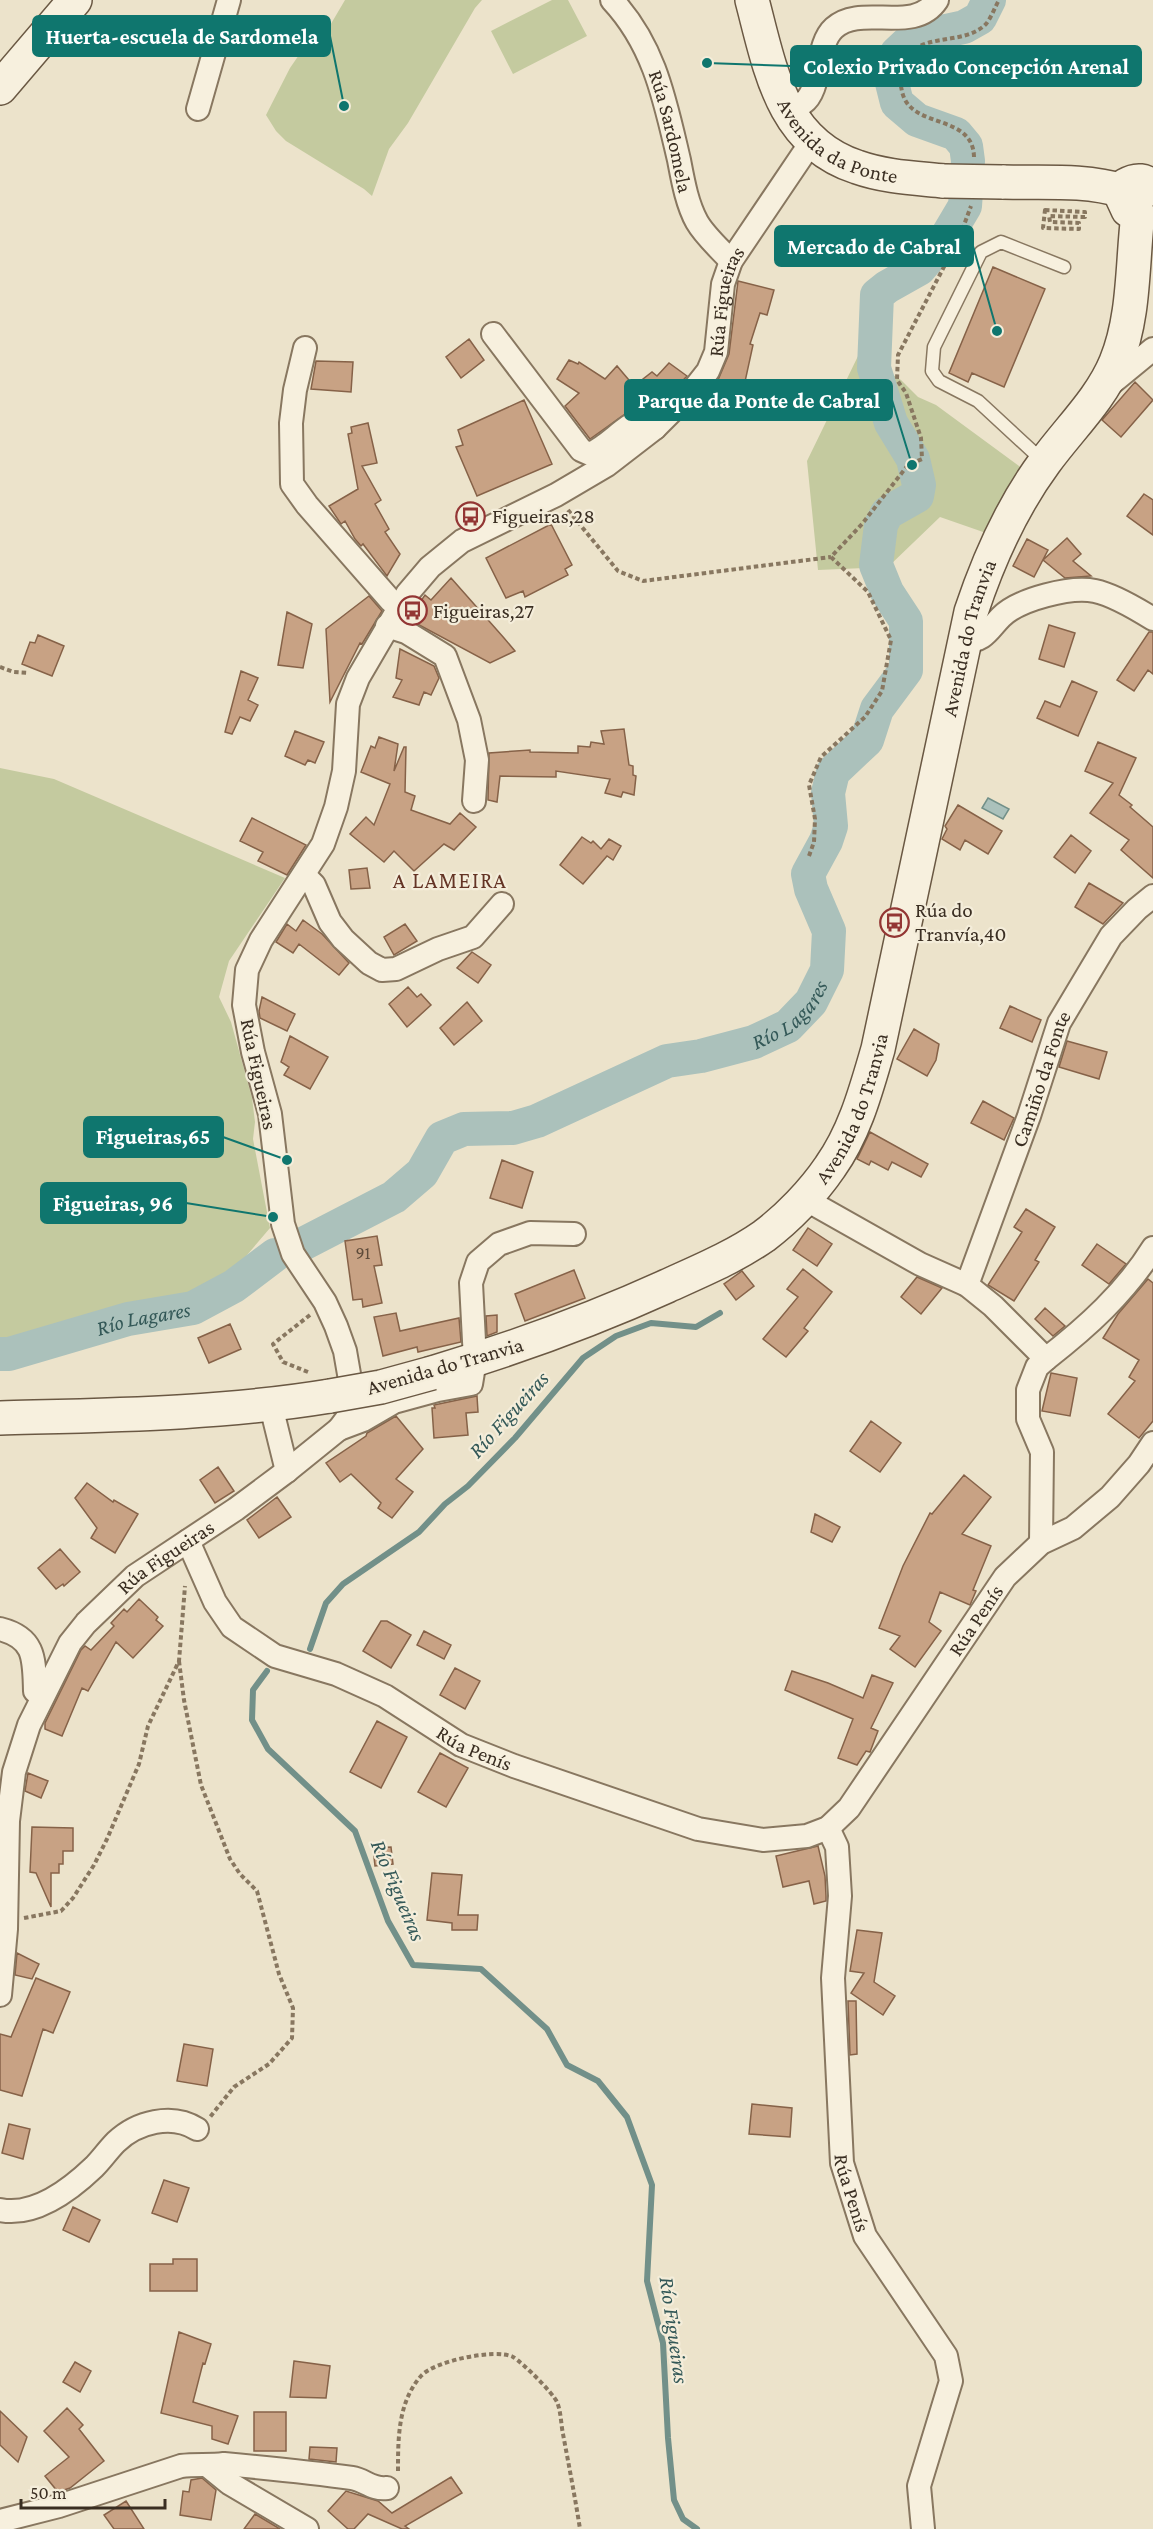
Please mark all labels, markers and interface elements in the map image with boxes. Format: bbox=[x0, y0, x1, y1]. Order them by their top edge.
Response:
callout: Huerta-escuela de Sardomela bbox=[33, 16, 330, 56]
text: Huerta-escuela de Sardomela bbox=[46, 24, 319, 49]
callout: Colexio Privado Concepción Arenal bbox=[791, 46, 1141, 86]
text: Colexio Privado Concepción Arenal bbox=[803, 54, 1129, 79]
street label: Rúa Sardomela bbox=[644, 67, 697, 195]
street label: Avenida da Ponte bbox=[772, 94, 899, 188]
callout: Mercado de Cabral bbox=[775, 226, 973, 266]
text: Mercado de Cabral bbox=[787, 234, 962, 259]
street label: Rúa Figueiras bbox=[704, 241, 750, 358]
callout: Parque da Ponte de Cabral bbox=[625, 380, 892, 420]
text: Parque da Ponte de Cabral bbox=[638, 388, 881, 413]
bus stop icon: Figueiras,28 bbox=[455, 500, 487, 532]
place label: Figueiras,28 bbox=[492, 504, 595, 528]
street label: Avenida do Tranvia bbox=[937, 556, 1001, 719]
bus stop icon: Figueiras,27 bbox=[396, 595, 428, 627]
place label: Figueiras,27 bbox=[433, 599, 534, 623]
district label: A LAMEIRA bbox=[393, 868, 507, 893]
place label: Rúa do Tranvía,40 bbox=[915, 898, 1006, 946]
bus stop icon: Rúa do Tranvía,40 bbox=[878, 906, 910, 938]
water label: Río Lagares bbox=[747, 976, 833, 1054]
street label: Camiño da Fonte bbox=[1007, 1006, 1076, 1150]
street label: Rúa Figueiras bbox=[236, 1016, 282, 1132]
street label: Avenida do Tranvia bbox=[810, 1031, 893, 1188]
callout: Figueiras,65 bbox=[84, 1117, 223, 1157]
text: Figueiras,65 bbox=[96, 1124, 210, 1149]
callout: Figueiras, 96 bbox=[41, 1183, 186, 1223]
text: Figueiras, 96 bbox=[53, 1191, 173, 1216]
house number: 91 bbox=[355, 1243, 371, 1263]
water label: Río Lagares bbox=[93, 1297, 192, 1341]
street label: Avenida do Tranvia bbox=[364, 1332, 526, 1400]
water label: Río Figueiras bbox=[463, 1366, 554, 1463]
street label: Rúa Figueiras bbox=[112, 1515, 219, 1599]
street label: Rúa Penís bbox=[943, 1580, 1008, 1661]
street label: Rúa Penís bbox=[432, 1720, 515, 1776]
water label: Río Figueiras bbox=[366, 1836, 431, 1945]
street label: Rúa Penís bbox=[830, 2153, 875, 2235]
water label: Río Figueiras bbox=[655, 2275, 694, 2385]
scale bar bbox=[21, 2472, 165, 2510]
text: 50 m bbox=[30, 2483, 67, 2503]

